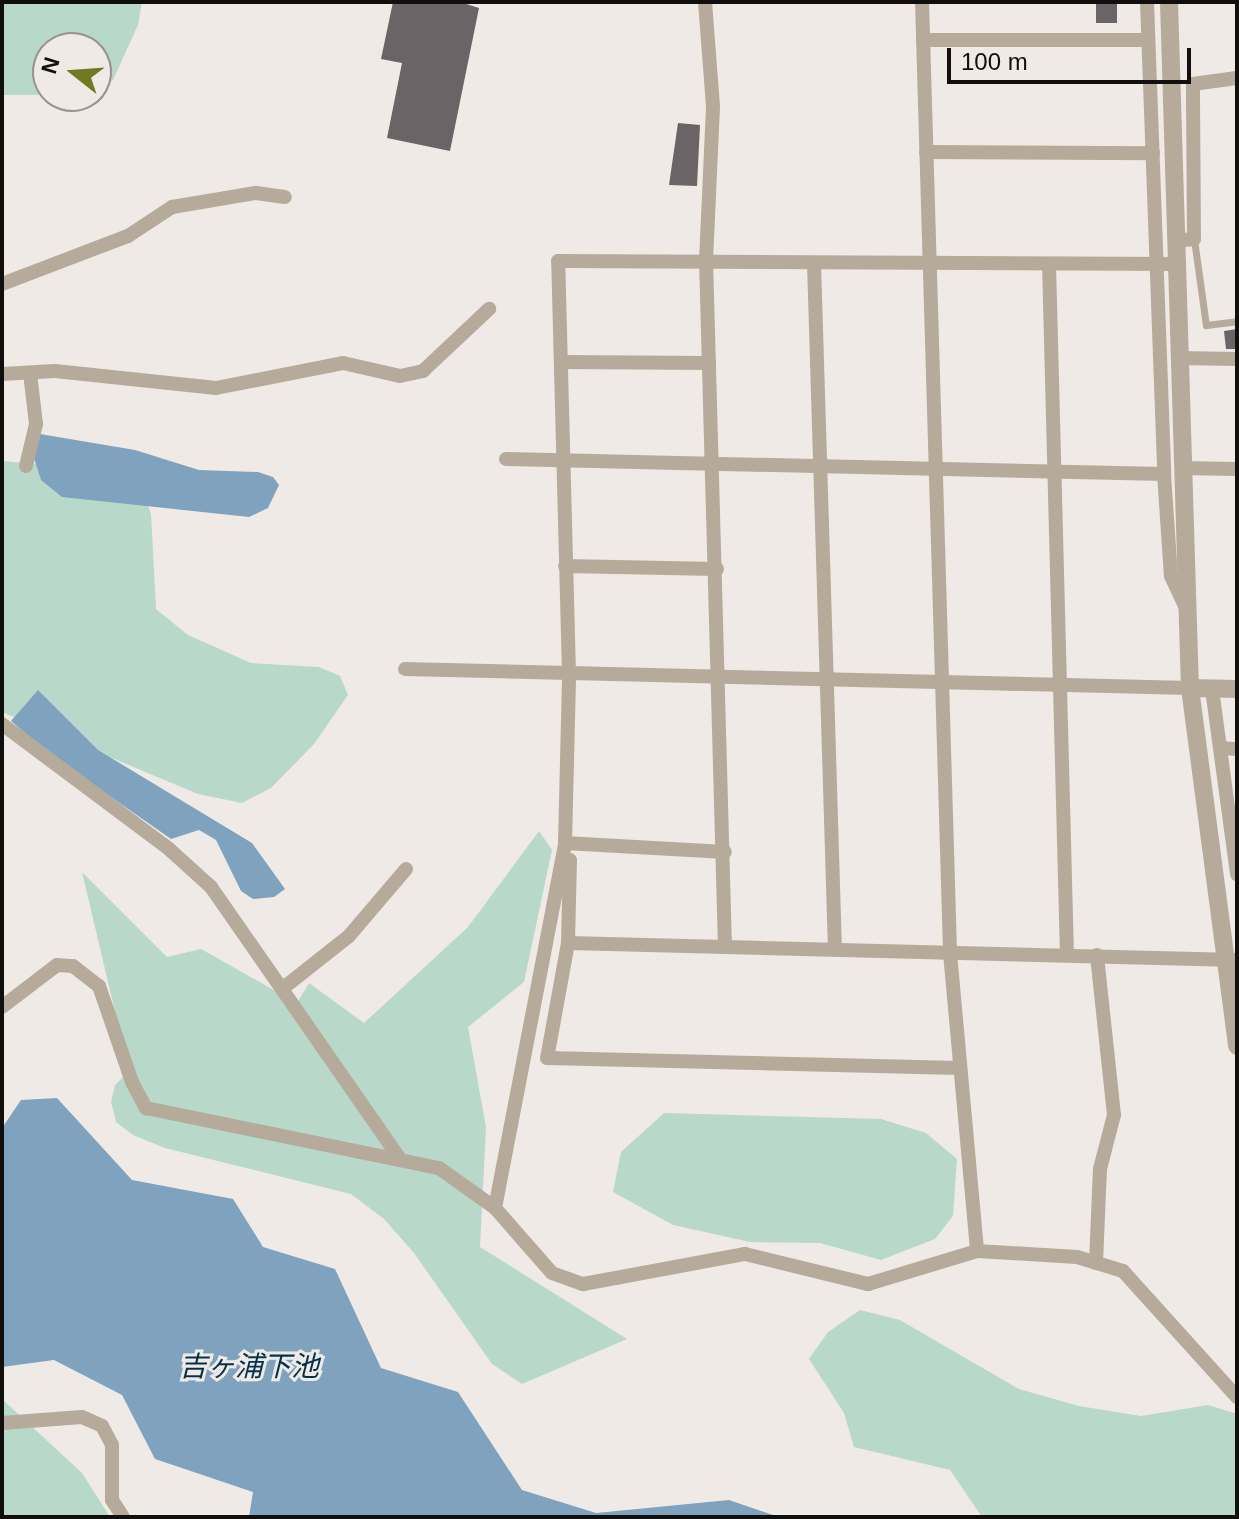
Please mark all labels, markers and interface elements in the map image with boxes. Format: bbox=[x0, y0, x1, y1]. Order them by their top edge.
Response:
north arrow bbox=[32, 32, 112, 112]
scale bar bbox=[951, 32, 1195, 82]
text: 100 m bbox=[961, 48, 1028, 75]
text: N bbox=[36, 54, 65, 77]
water label: 吉ヶ浦下池 bbox=[179, 1350, 319, 1384]

